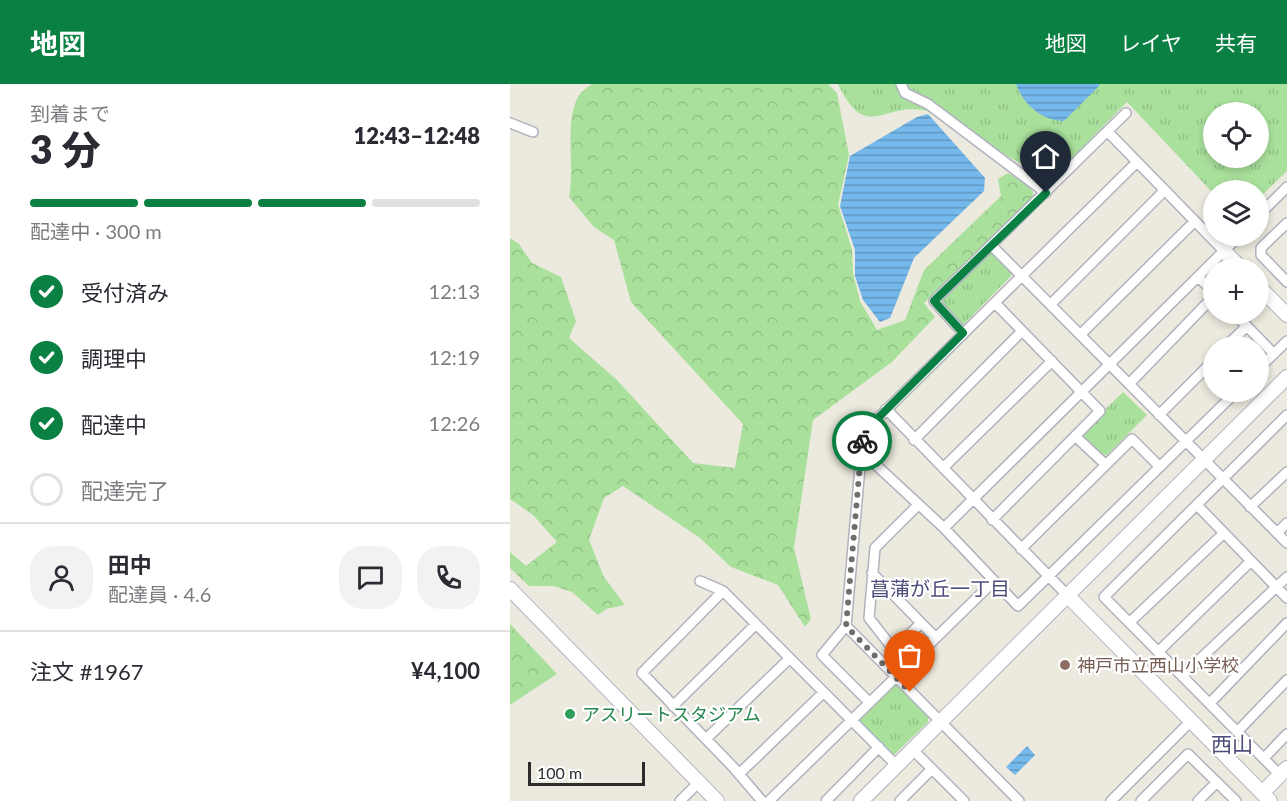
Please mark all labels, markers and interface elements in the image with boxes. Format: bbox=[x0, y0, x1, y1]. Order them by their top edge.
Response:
text: 地図 bbox=[30, 26, 86, 60]
text: 地図 bbox=[1045, 30, 1087, 55]
text: レイヤ bbox=[1120, 30, 1182, 55]
text: 共有 bbox=[1215, 30, 1257, 55]
text: 到着まで bbox=[30, 101, 110, 125]
map controls bbox=[1203, 102, 1269, 402]
button: locate bbox=[1203, 102, 1269, 168]
text: 12:43–12:48 bbox=[354, 122, 480, 149]
text: 3 分 bbox=[30, 126, 101, 172]
pin bbox=[1020, 131, 1071, 193]
icon: home bbox=[1029, 140, 1062, 173]
button: layers bbox=[1203, 180, 1269, 246]
text: 配達中 · 300 m bbox=[30, 219, 162, 243]
button: + bbox=[1203, 258, 1269, 324]
icon: check bbox=[30, 275, 63, 308]
text: 受付済み bbox=[81, 279, 169, 306]
text: 12:13 bbox=[429, 279, 480, 303]
button: − bbox=[1203, 336, 1269, 402]
icon: check bbox=[30, 341, 63, 374]
text: 調理中 bbox=[81, 345, 147, 372]
text: 12:19 bbox=[429, 345, 480, 369]
icon: check bbox=[30, 407, 63, 440]
text: 配達中 bbox=[81, 411, 147, 438]
text: 12:26 bbox=[429, 411, 480, 435]
courier bbox=[832, 411, 892, 471]
icon: bike bbox=[846, 425, 879, 458]
text: 配達完了 bbox=[81, 477, 169, 504]
button: person bbox=[30, 546, 93, 609]
button: chat bbox=[339, 546, 402, 609]
button: phone bbox=[417, 546, 480, 609]
text: 田中 bbox=[108, 551, 152, 578]
district label: 菖蒲が丘一丁目 bbox=[870, 576, 1010, 600]
text: 配達員 · 4.6 bbox=[108, 582, 211, 606]
pin bbox=[884, 630, 935, 692]
icon: bag bbox=[893, 639, 926, 672]
place label: 神戸市立西山小学校 bbox=[1077, 654, 1239, 676]
text: ¥4,100 bbox=[411, 657, 480, 684]
text: 注文 #1967 bbox=[30, 658, 143, 685]
marker: 神戸市立西山小学校 bbox=[1058, 658, 1072, 672]
place label: アスリートスタジアム bbox=[582, 703, 761, 725]
marker: アスリートスタジアム bbox=[563, 707, 577, 721]
district label: 西山 bbox=[1211, 731, 1253, 756]
scale bar bbox=[528, 759, 645, 786]
text: 100 m bbox=[537, 763, 582, 782]

